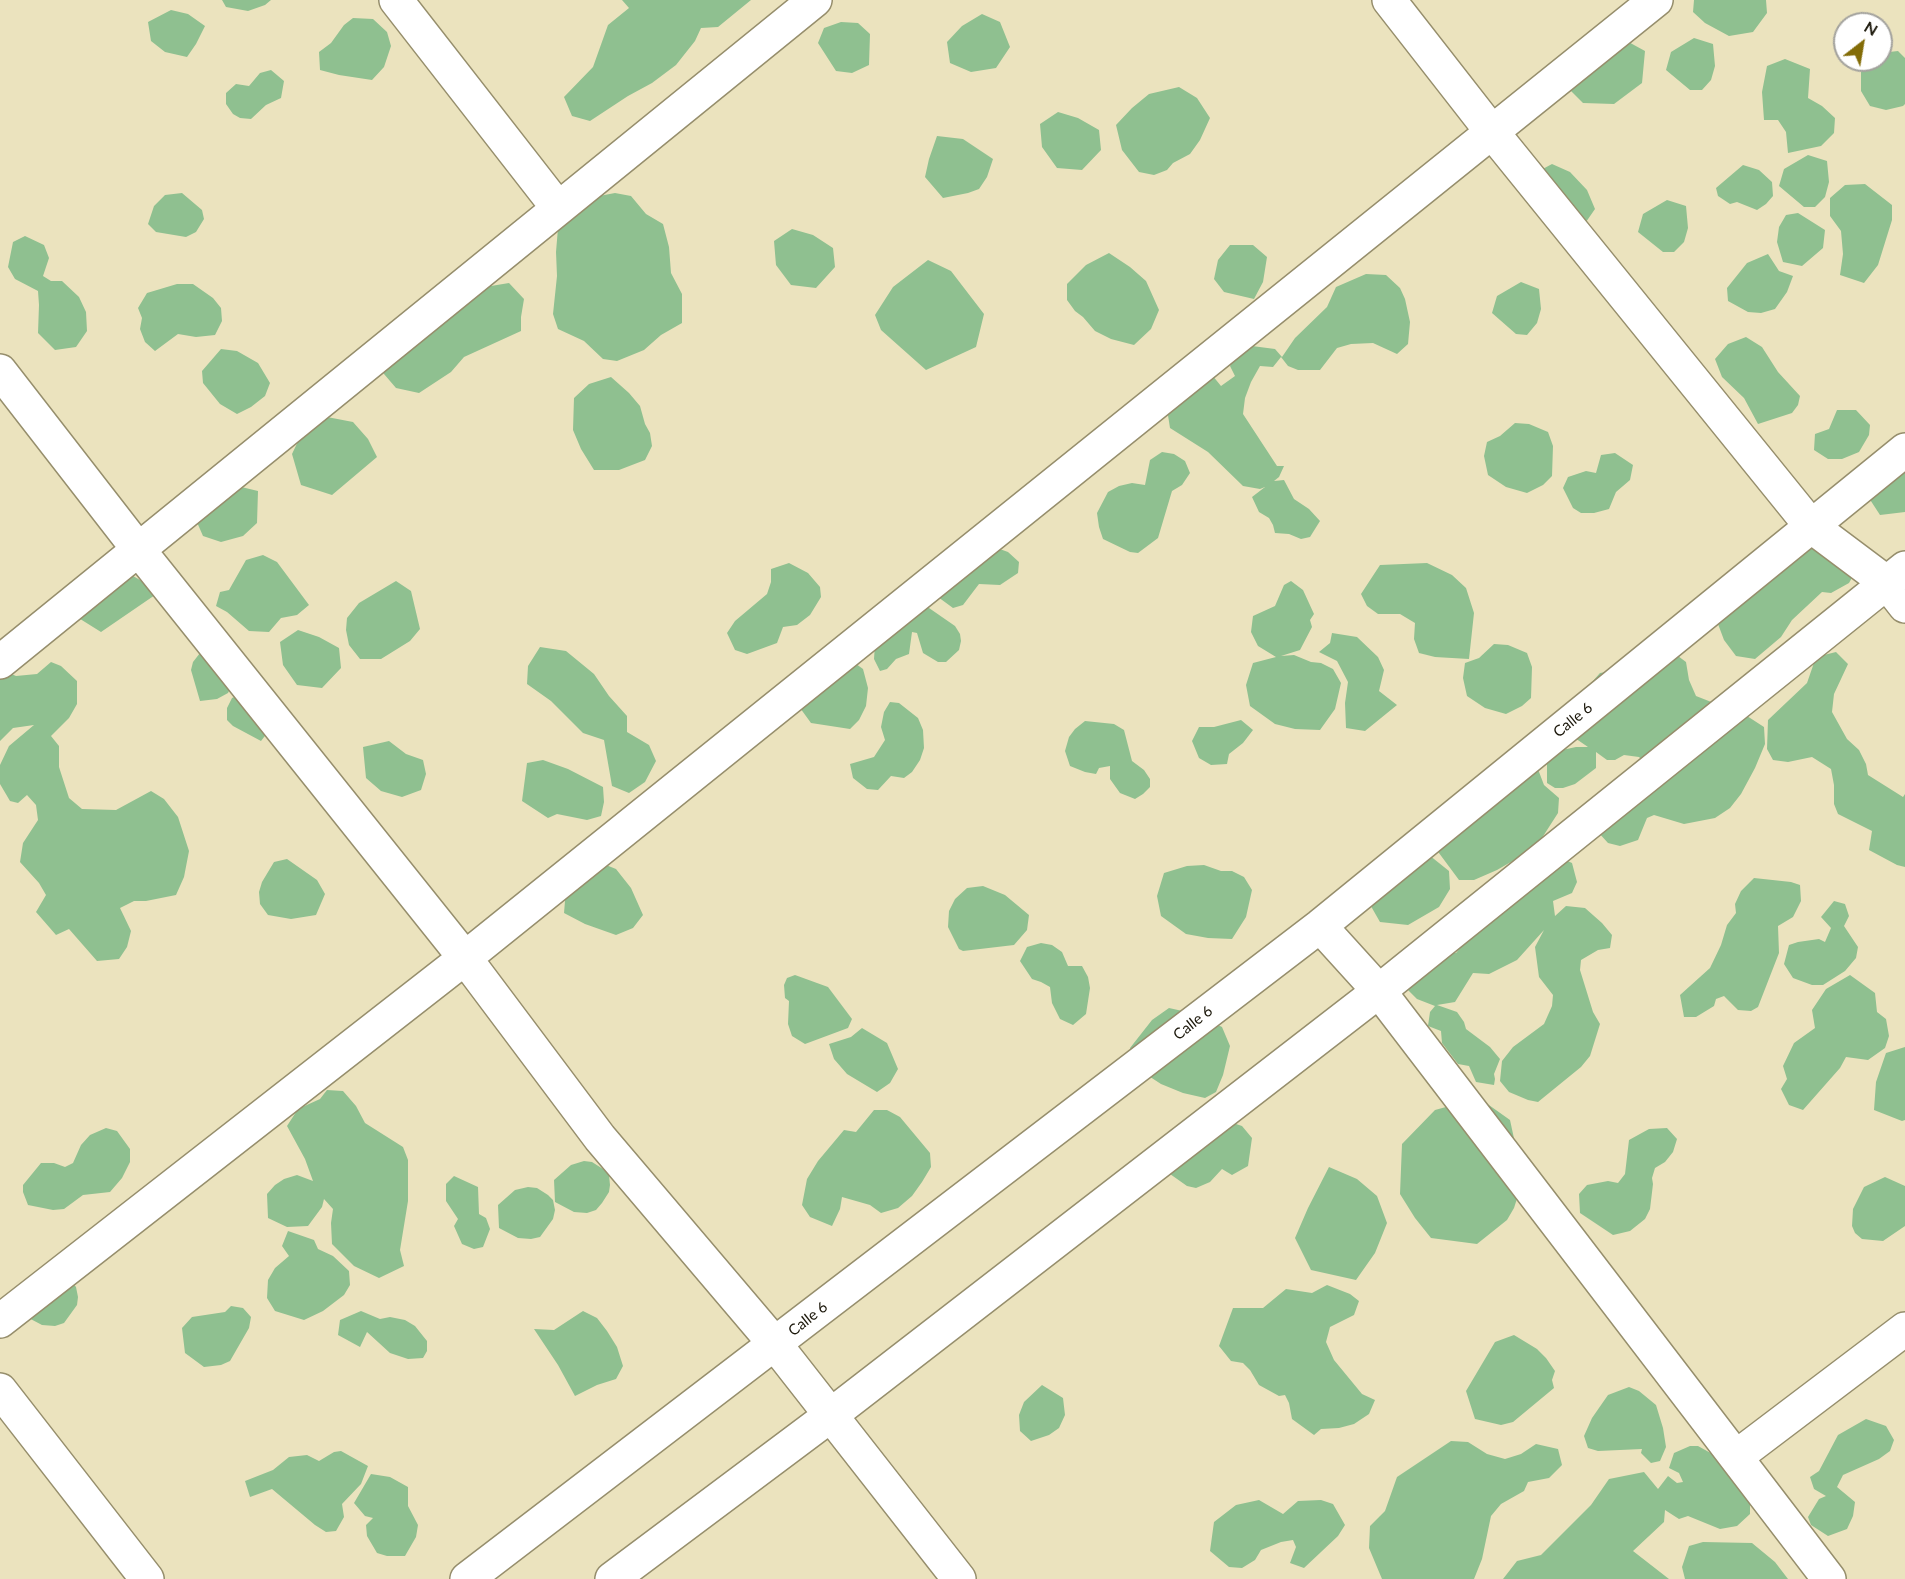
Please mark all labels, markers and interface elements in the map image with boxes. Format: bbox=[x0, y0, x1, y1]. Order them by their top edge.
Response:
north arrow bbox=[1833, 12, 1893, 72]
text: N bbox=[1861, 17, 1882, 39]
street label: Calle 6 bbox=[1550, 699, 1596, 741]
street label: Calle 6 bbox=[1170, 1002, 1216, 1044]
street label: Calle 6 bbox=[785, 1298, 831, 1340]

